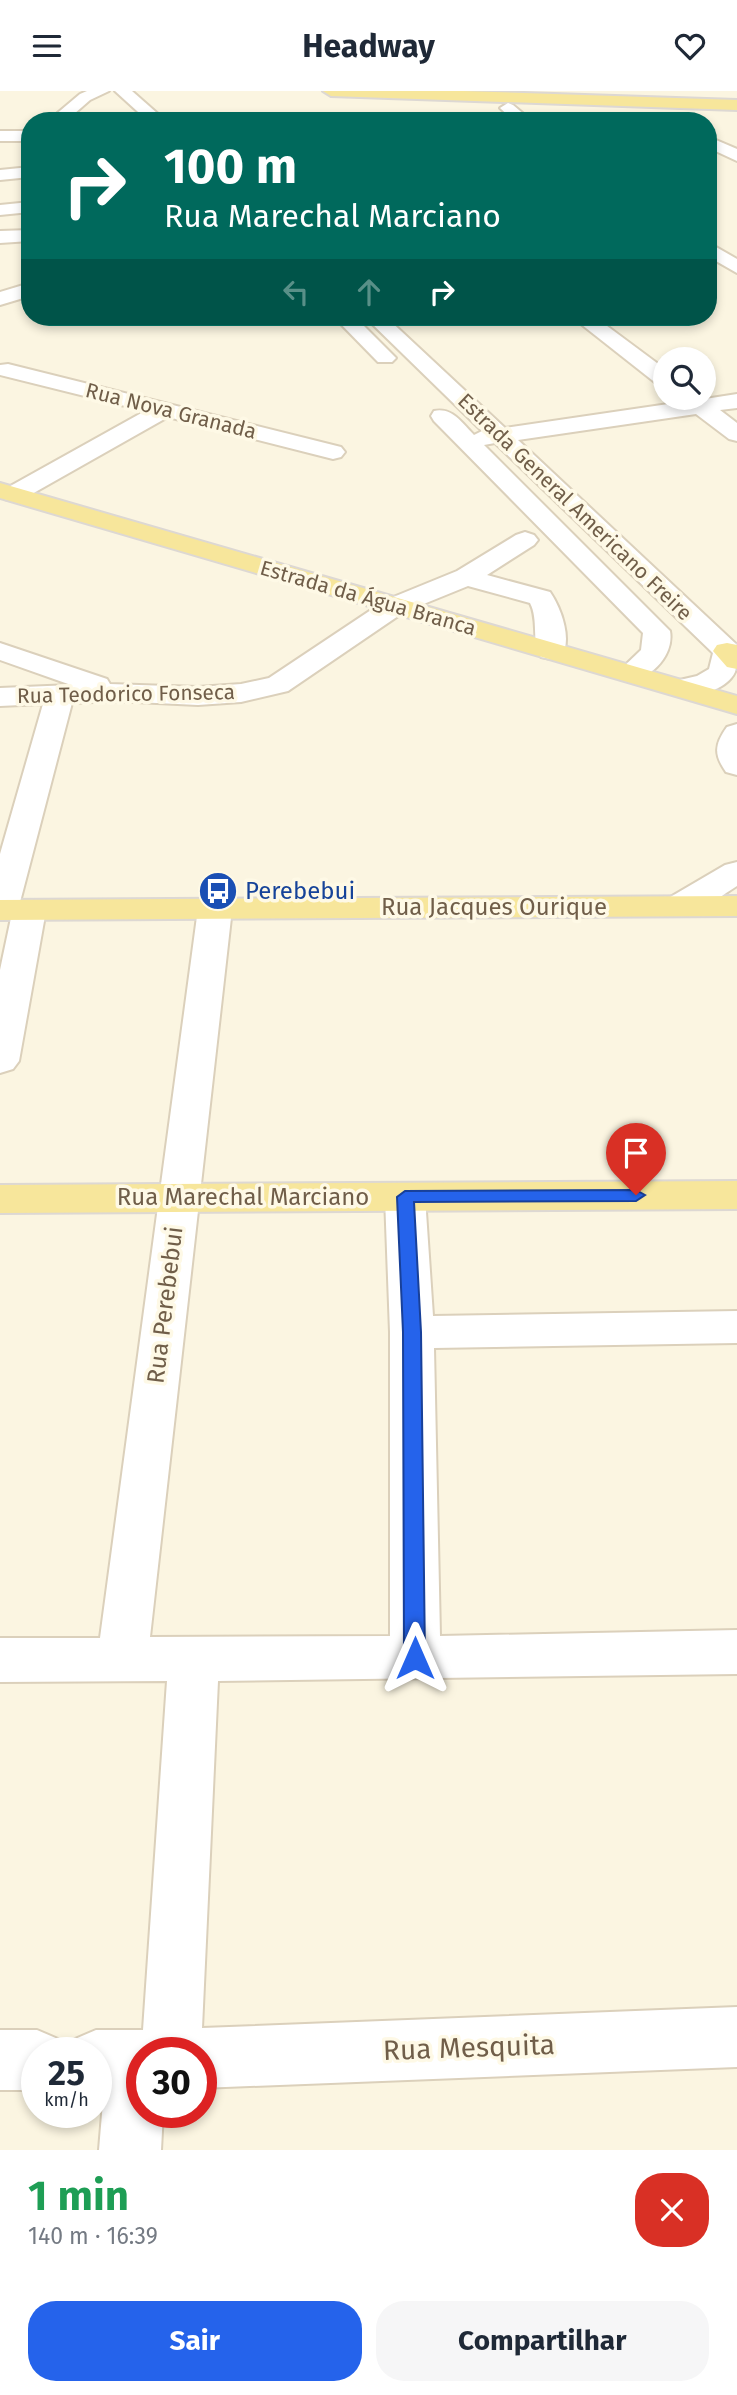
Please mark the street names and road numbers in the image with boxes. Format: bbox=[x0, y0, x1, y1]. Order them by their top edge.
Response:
street label: Rua Nova Granada bbox=[83, 377, 259, 445]
street label: Estrada General Americano Freire bbox=[452, 388, 698, 626]
street label: Estrada da Água Branca bbox=[257, 555, 479, 641]
street label: Rua Teodorico Fonseca bbox=[17, 679, 235, 709]
street label: Rua Jacques Ourique bbox=[381, 893, 607, 921]
street label: Rua Marechal Marciano bbox=[117, 1183, 369, 1211]
street label: Rua Perebebui bbox=[141, 1225, 189, 1385]
street label: Rua Mesquita bbox=[382, 2028, 556, 2067]

